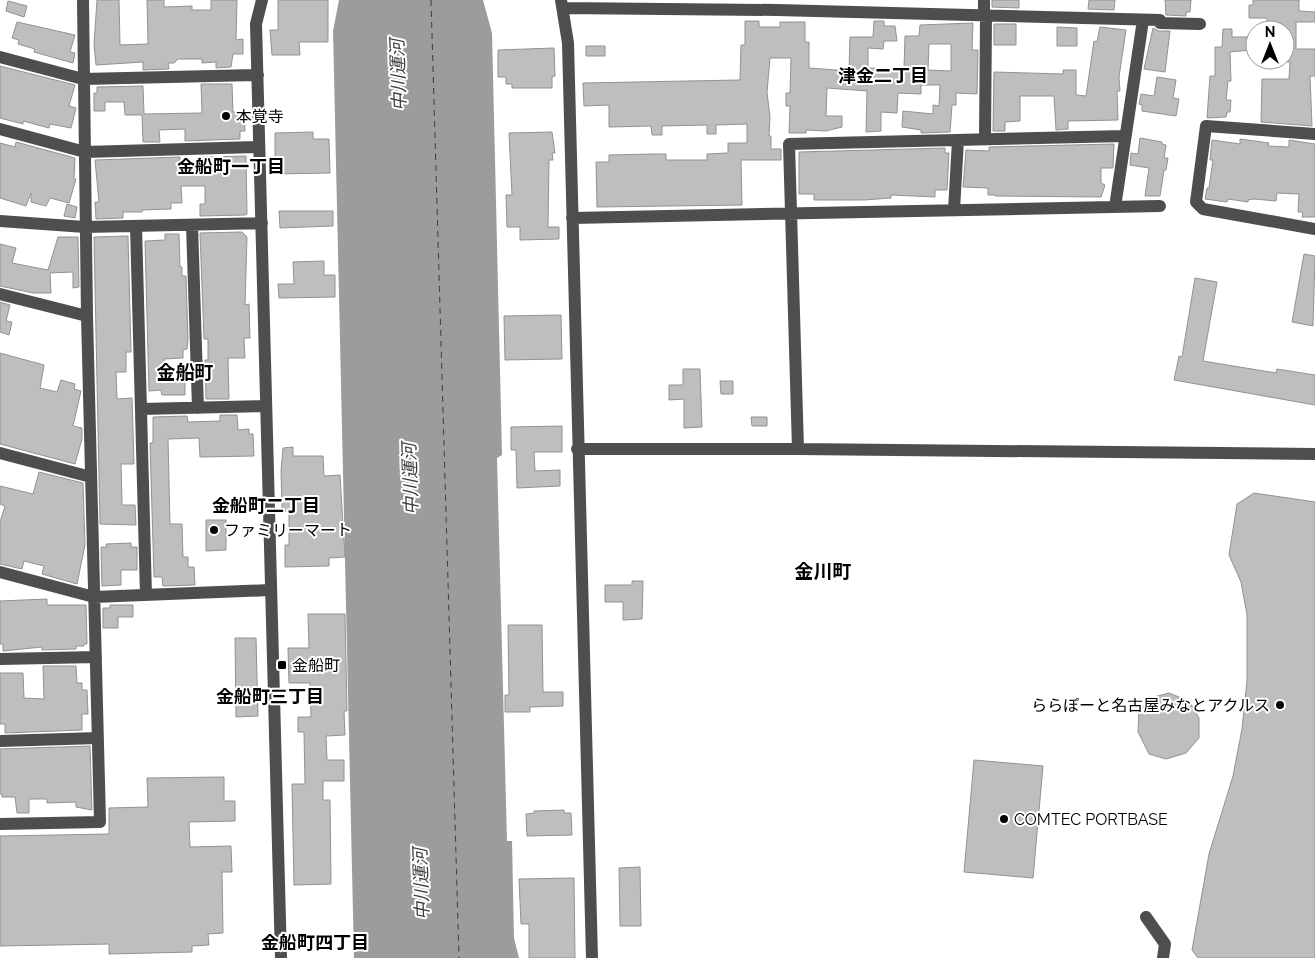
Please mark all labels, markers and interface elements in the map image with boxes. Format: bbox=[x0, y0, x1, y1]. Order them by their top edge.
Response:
north arrow bbox=[1245, 20, 1295, 70]
text: N bbox=[1265, 24, 1275, 40]
water label: 中川運河 bbox=[386, 36, 410, 111]
district label: 津金二丁目 bbox=[838, 65, 928, 86]
place label: 本覚寺 bbox=[236, 107, 284, 126]
marker: 本覚寺 bbox=[220, 110, 232, 122]
district label: 金船町一丁目 bbox=[177, 156, 285, 177]
district label: 金船町 bbox=[156, 361, 214, 383]
water label: 中川運河 bbox=[398, 440, 422, 515]
district label: 金船町二丁目 bbox=[212, 495, 320, 516]
place label: ファミリーマート bbox=[224, 521, 352, 540]
marker: ファミリーマート bbox=[208, 524, 220, 536]
district label: 金川町 bbox=[794, 560, 852, 582]
place label: 金船町 bbox=[292, 656, 340, 675]
marker: 金船町 bbox=[276, 659, 288, 671]
district label: 金船町三丁目 bbox=[216, 686, 324, 707]
place label: ららぽーと名古屋みなとアクルス bbox=[1031, 696, 1270, 715]
marker: ららぽーと名古屋みなとアクルス bbox=[1274, 699, 1286, 711]
place label: COMTEC PORTBASE bbox=[1014, 810, 1168, 829]
marker: COMTEC PORTBASE bbox=[998, 813, 1010, 825]
water label: 中川運河 bbox=[409, 845, 433, 920]
district label: 金船町四丁目 bbox=[261, 932, 369, 953]

